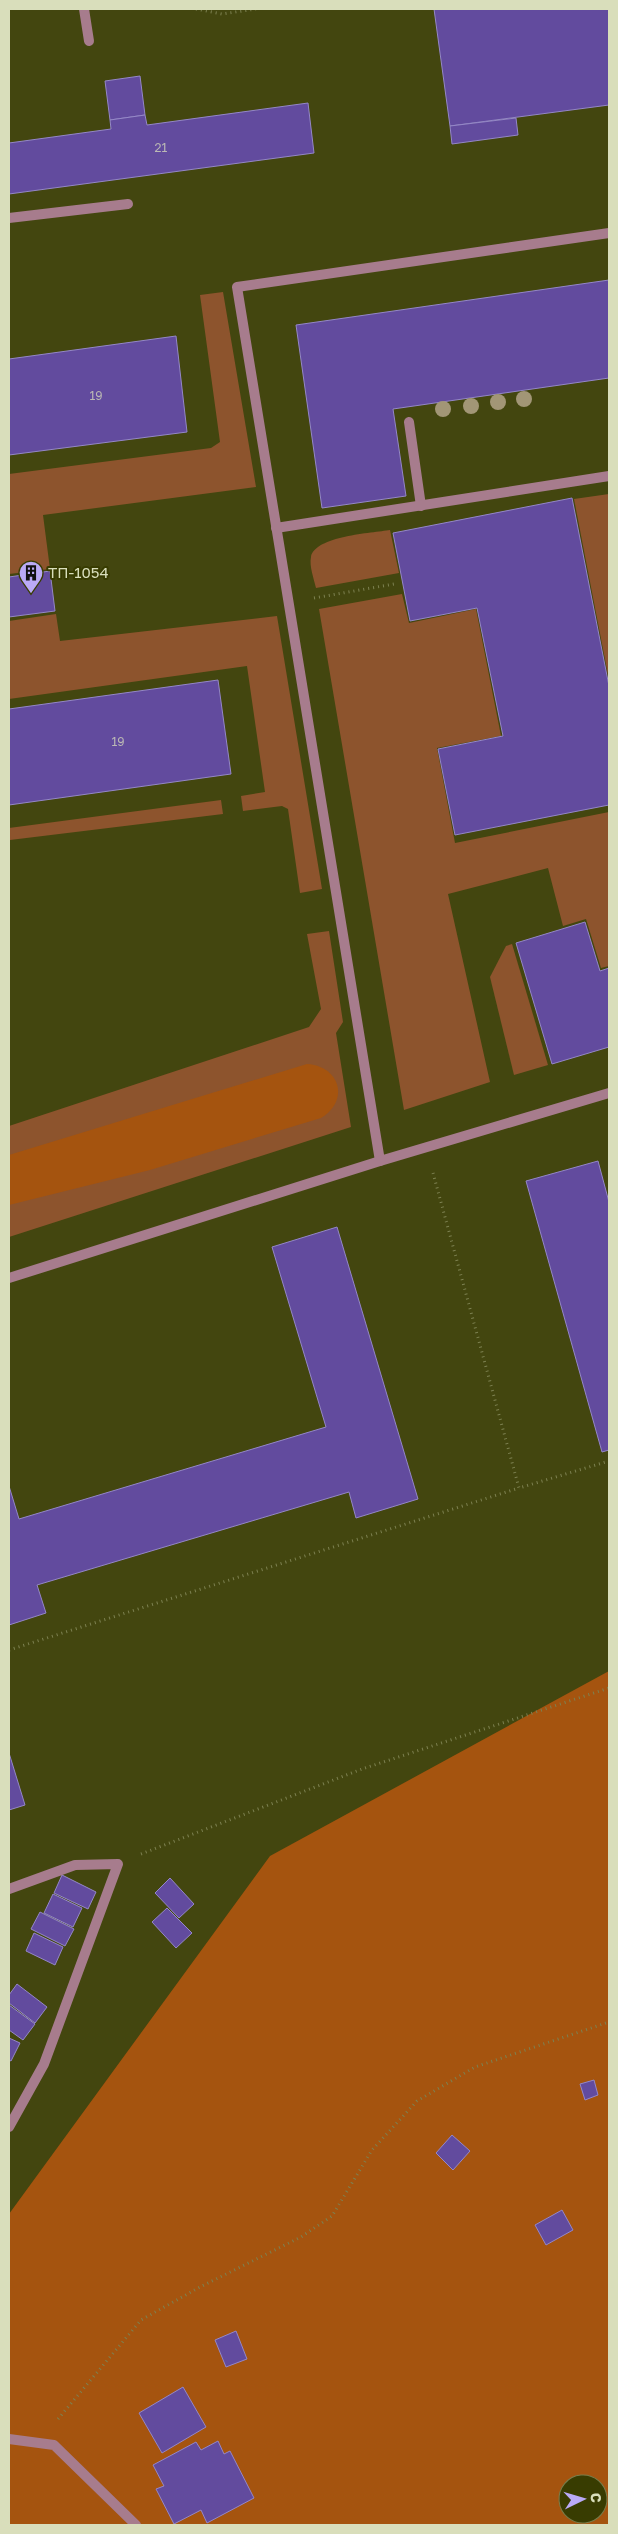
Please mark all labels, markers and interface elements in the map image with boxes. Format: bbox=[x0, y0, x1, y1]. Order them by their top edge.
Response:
house number: 21 bbox=[155, 140, 168, 155]
house number: 19 bbox=[89, 388, 103, 403]
building icon: ТП-1054 bbox=[18, 560, 44, 594]
place label: ТП-1054 bbox=[48, 563, 109, 581]
house number: 19 bbox=[111, 734, 125, 749]
north arrow bbox=[558, 2474, 608, 2524]
text: С bbox=[588, 2492, 605, 2504]

